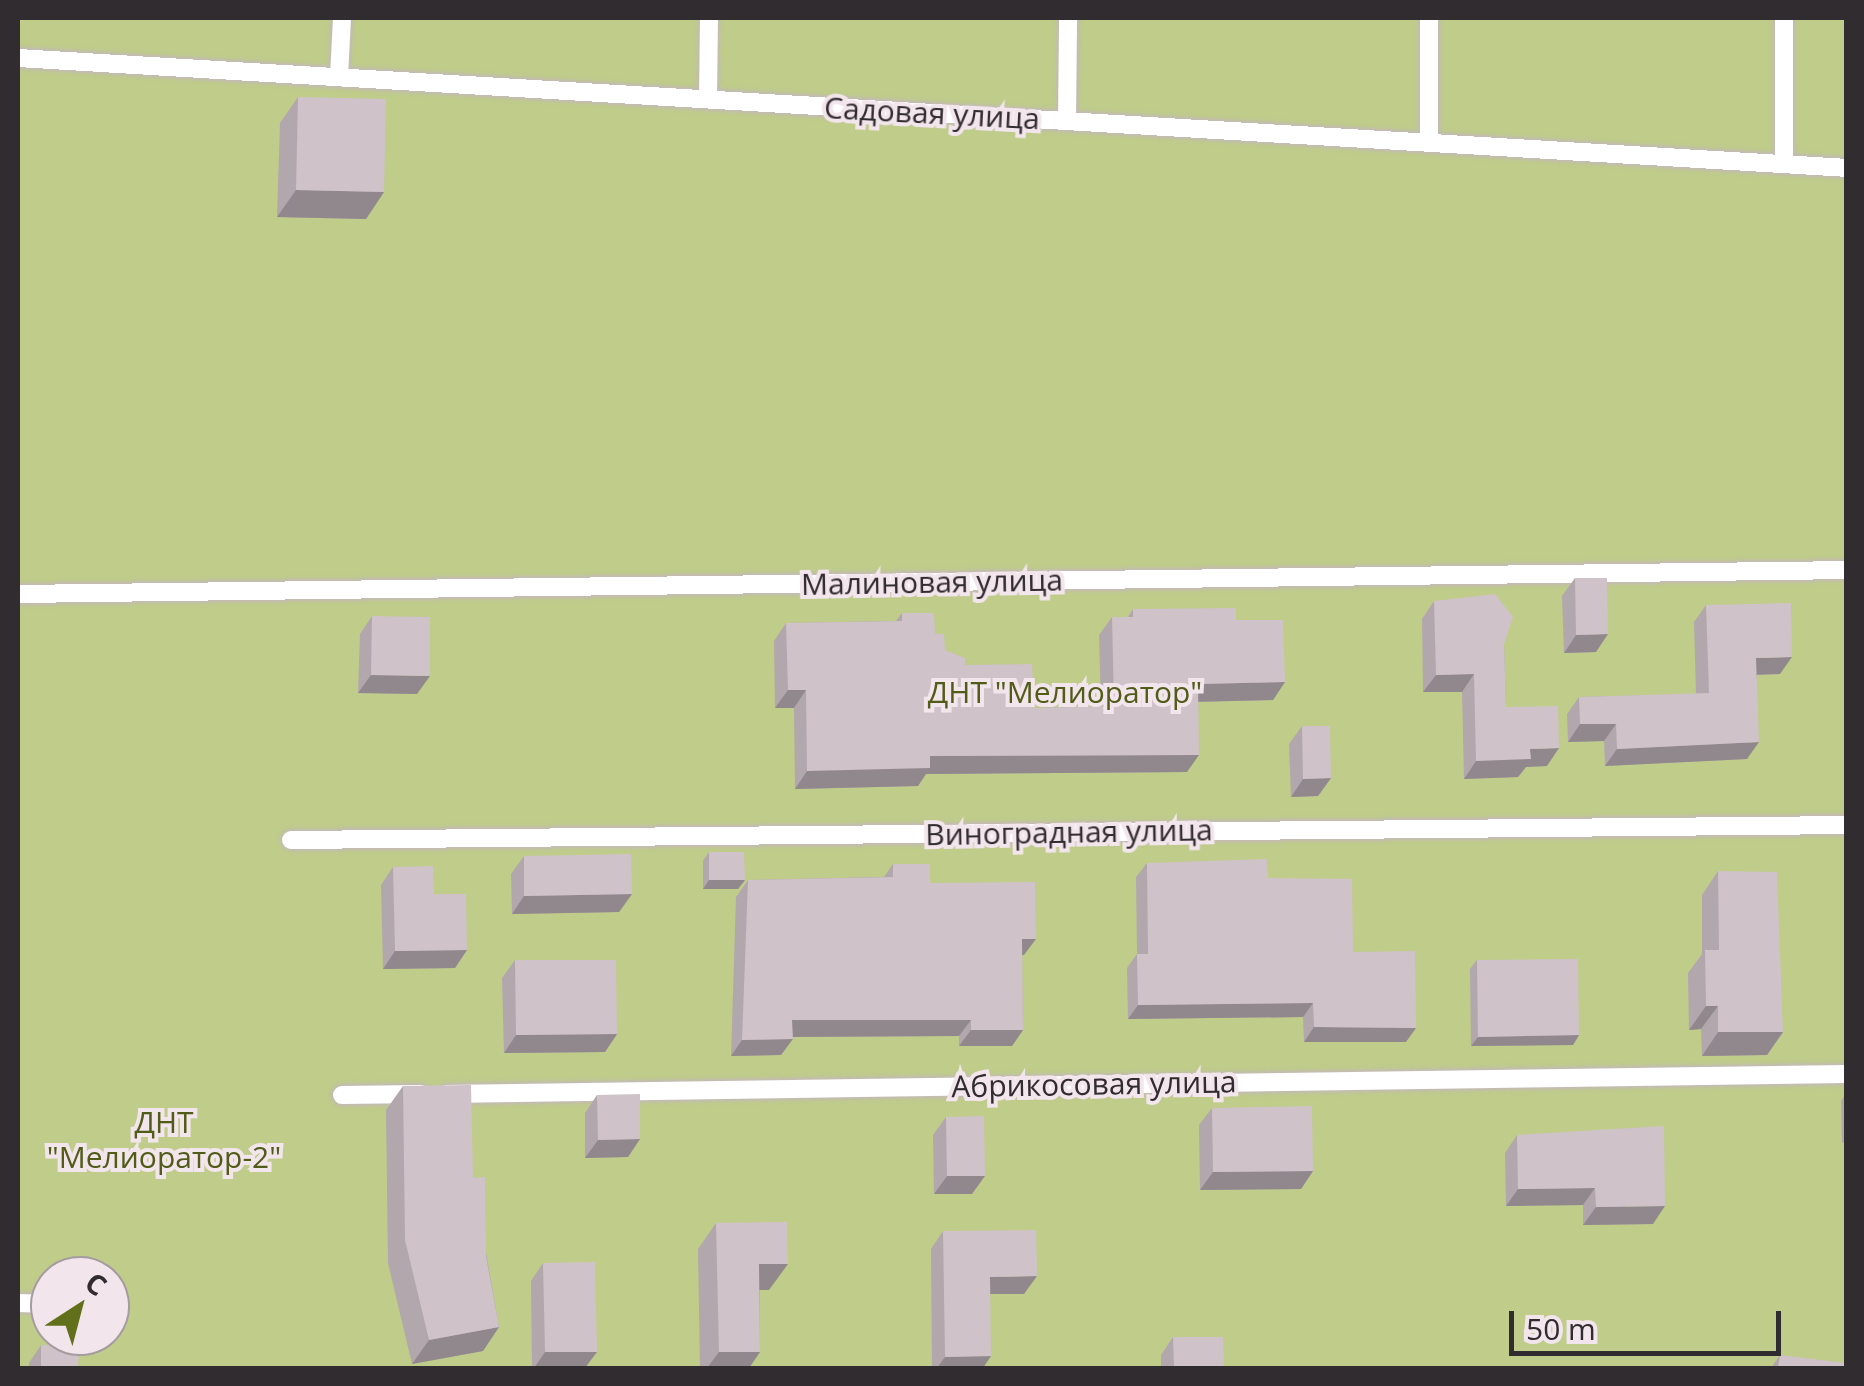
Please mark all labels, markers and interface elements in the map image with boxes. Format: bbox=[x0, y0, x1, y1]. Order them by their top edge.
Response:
street label: Садовая улица bbox=[823, 89, 1041, 137]
street label: Малиновая улица bbox=[801, 562, 1063, 602]
park label: ДНТ "Мелиоратор" bbox=[928, 674, 1202, 710]
street label: Виноградная улица bbox=[925, 811, 1213, 853]
street label: Абрикосовая улица bbox=[951, 1064, 1237, 1104]
park label: ДНТ "Мелиоратор-2" bbox=[47, 1104, 281, 1174]
north arrow bbox=[30, 1256, 130, 1356]
text: С bbox=[78, 1263, 115, 1304]
scale bar bbox=[1514, 1291, 1786, 1353]
text: 50 m bbox=[1526, 1308, 1596, 1349]

